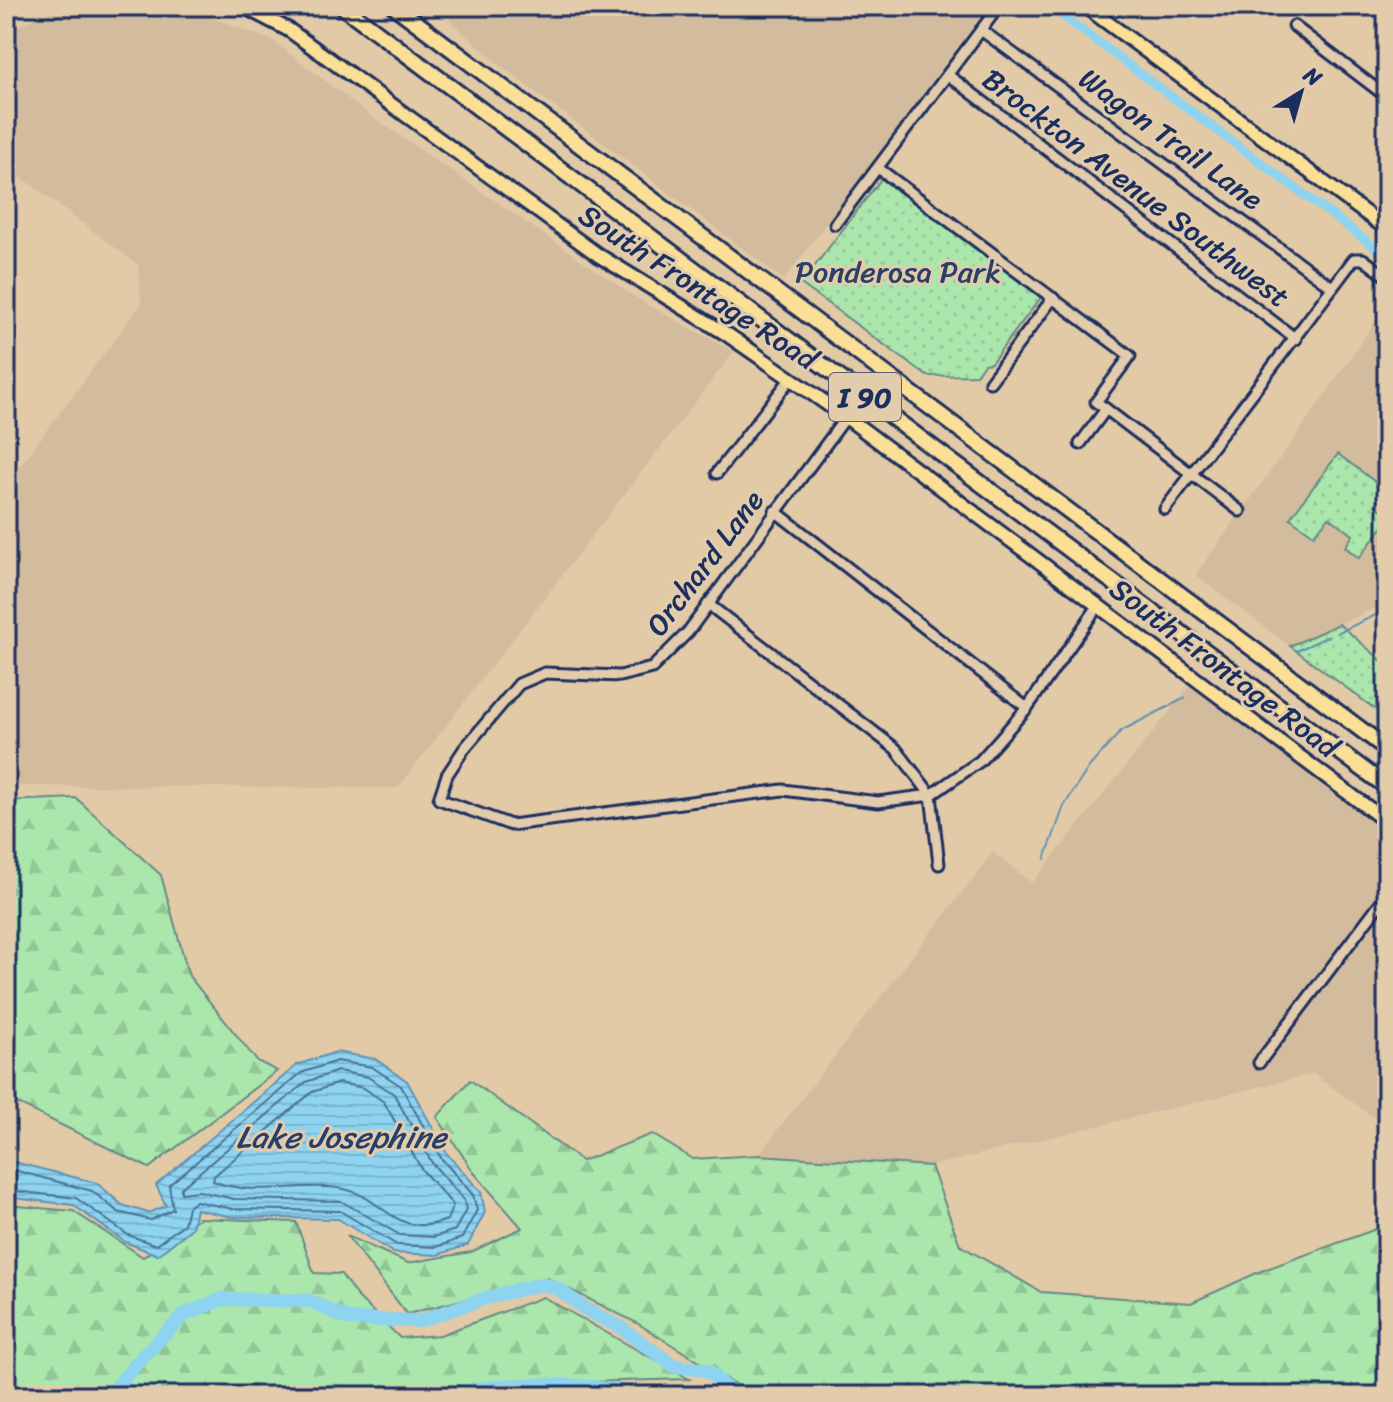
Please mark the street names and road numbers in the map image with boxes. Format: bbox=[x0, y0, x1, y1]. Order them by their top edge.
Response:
street label: Wagon Trail Lane bbox=[1067, 53, 1275, 225]
street label: Brockton Avenue Southwest bbox=[970, 54, 1302, 322]
street label: South Frontage Road bbox=[567, 189, 831, 386]
road number: I 90 bbox=[829, 373, 901, 421]
street label: Orchard Lane bbox=[631, 478, 779, 648]
street label: South Frontage Road bbox=[1097, 563, 1353, 774]

